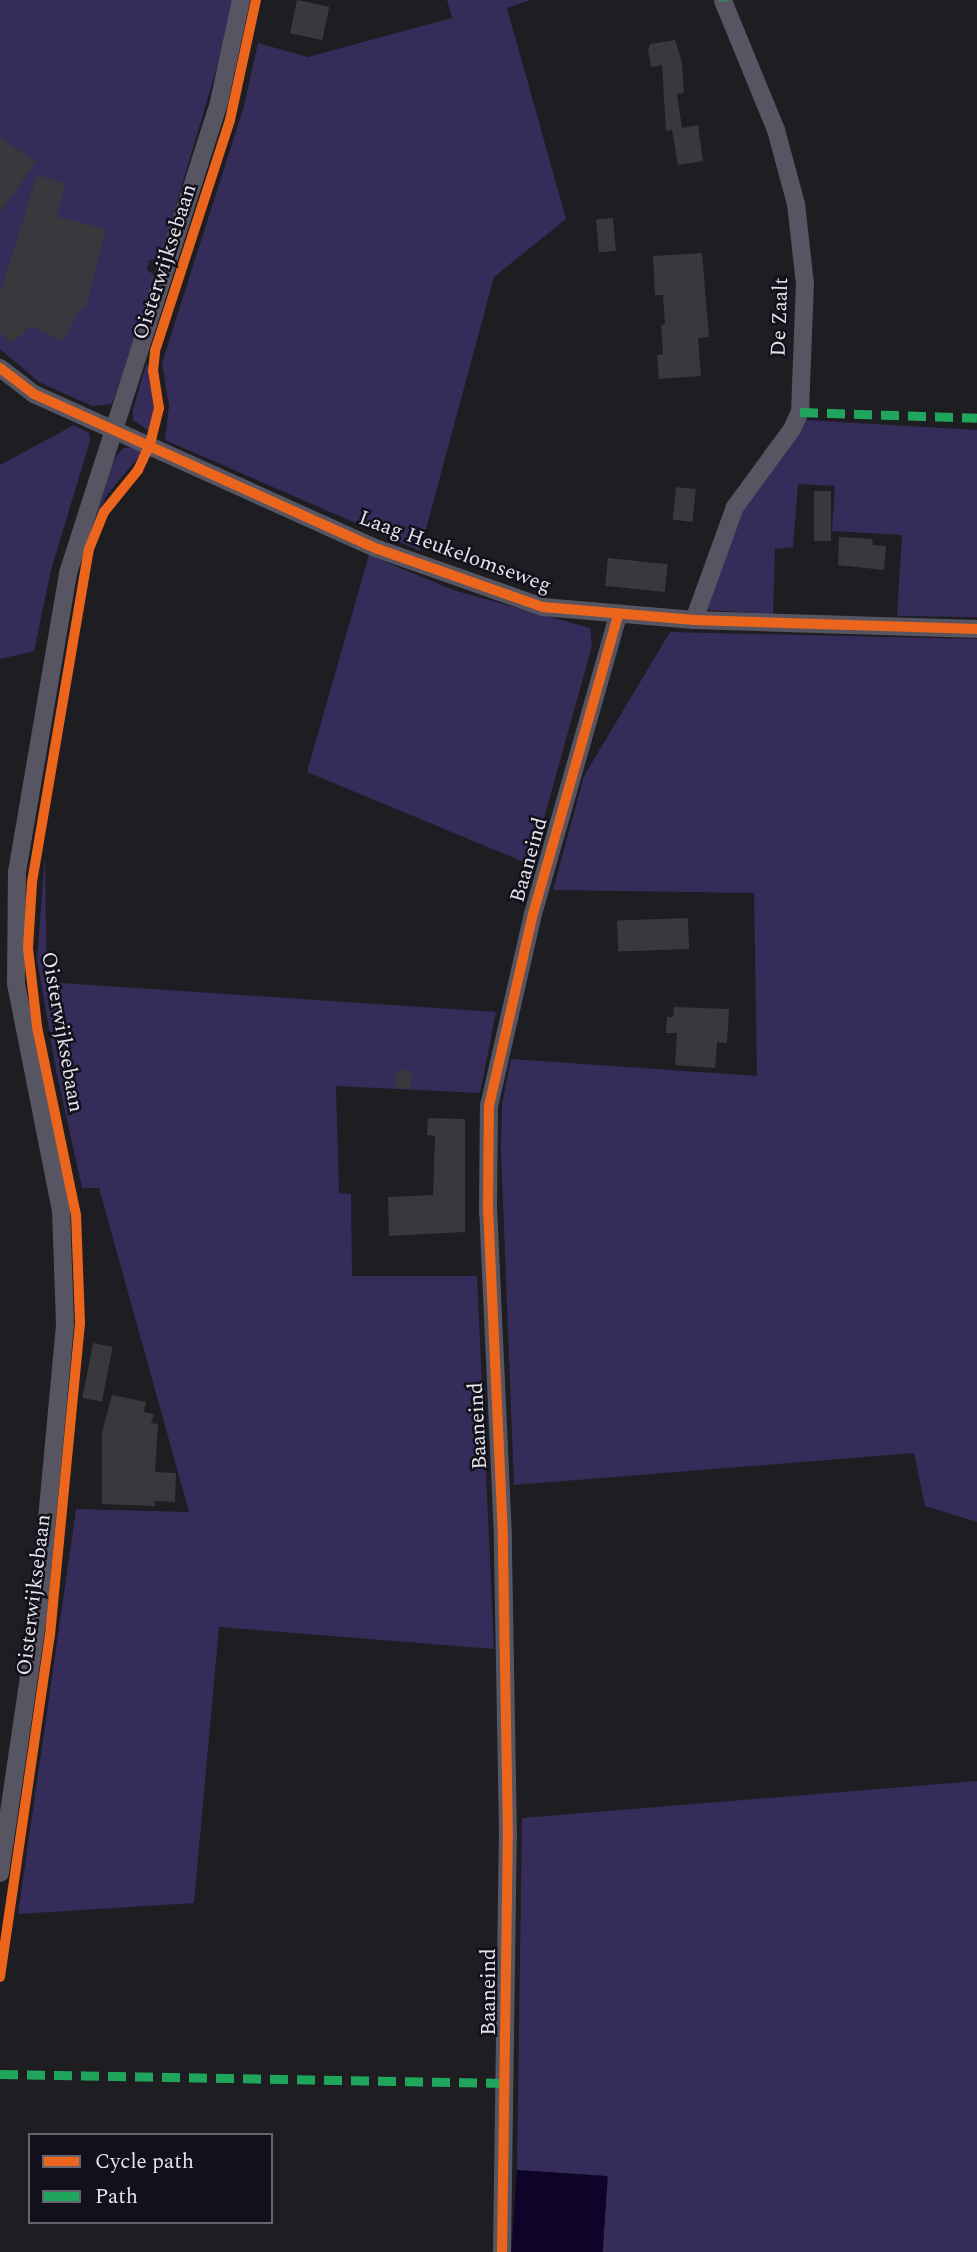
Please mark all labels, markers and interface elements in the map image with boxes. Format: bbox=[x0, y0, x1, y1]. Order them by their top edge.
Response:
street label: Oisterwijksebaan bbox=[128, 181, 202, 343]
street label: De Zaalt bbox=[766, 277, 794, 357]
street label: Laag Heukelomseweg bbox=[355, 505, 555, 599]
street label: Baaneind bbox=[505, 815, 553, 905]
street label: Oisterwijksebaan bbox=[35, 950, 89, 1114]
street label: Baaneind bbox=[463, 1382, 493, 1470]
street label: Oisterwijksebaan bbox=[12, 1513, 56, 1677]
street label: Baaneind bbox=[476, 1948, 502, 2036]
legend bbox=[28, 2133, 273, 2224]
text: Cycle path bbox=[95, 2146, 194, 2178]
text: Path bbox=[95, 2181, 138, 2213]

